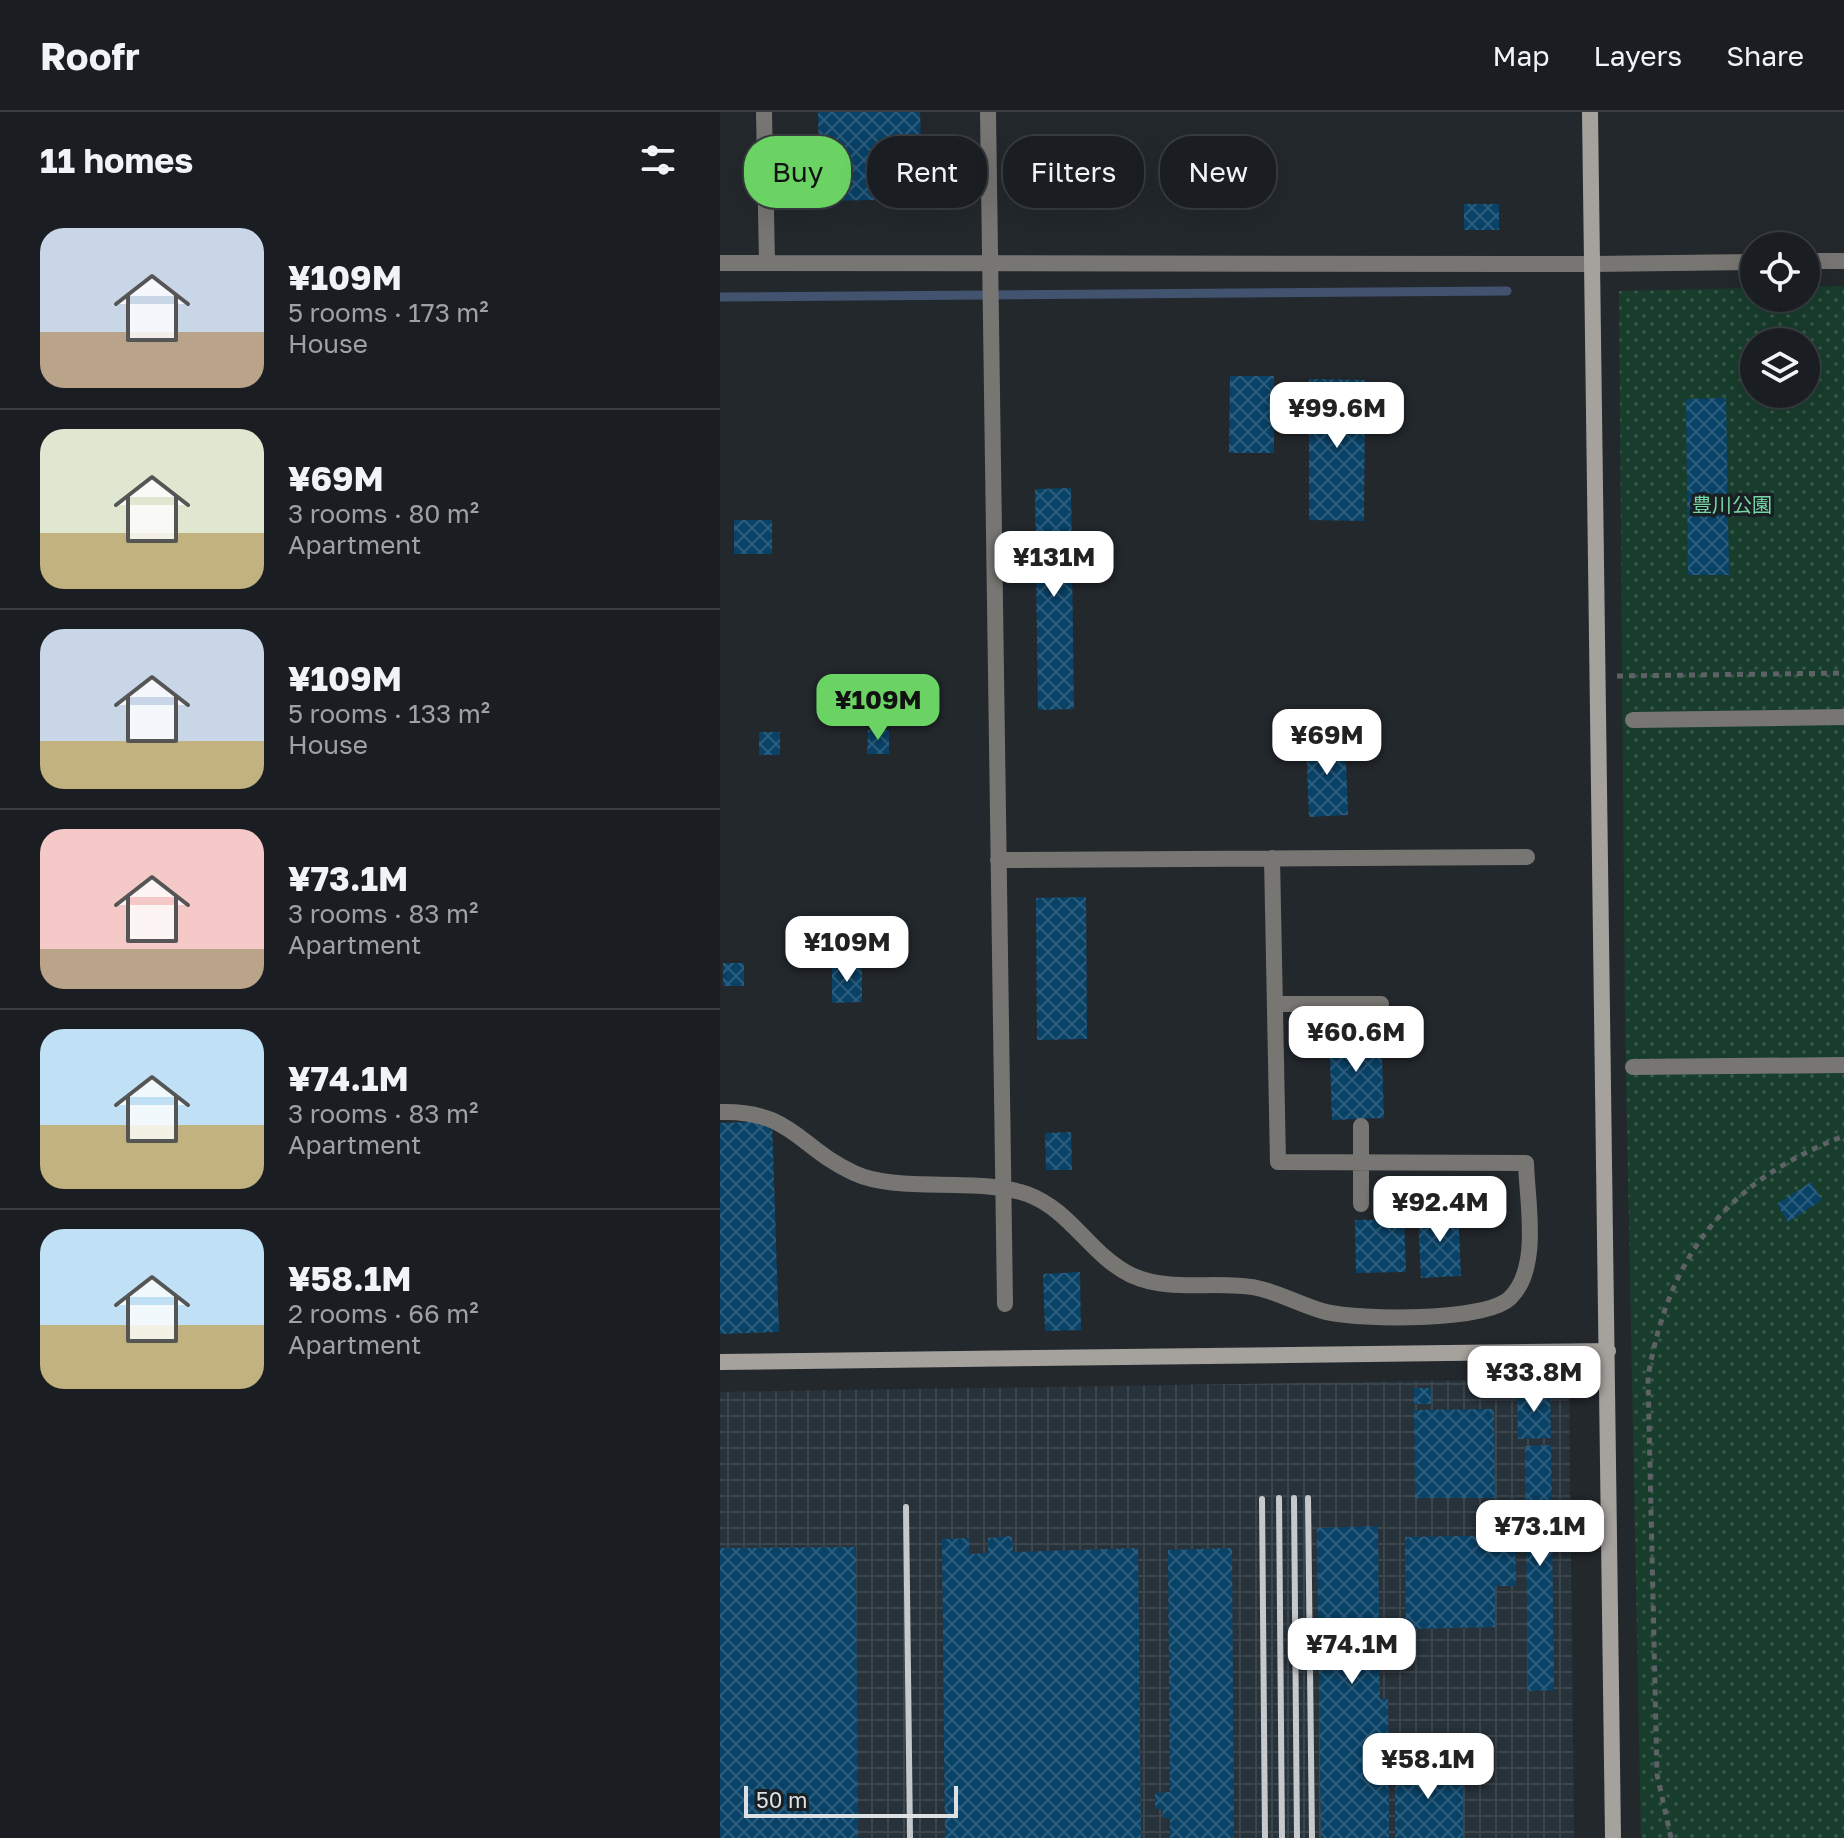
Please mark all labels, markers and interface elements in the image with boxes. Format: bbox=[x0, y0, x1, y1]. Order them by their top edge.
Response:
text: Roofr bbox=[40, 33, 140, 78]
text: Map bbox=[1492, 39, 1550, 72]
text: Layers bbox=[1594, 39, 1682, 72]
text: Share bbox=[1726, 39, 1804, 72]
chip: Buy bbox=[744, 136, 851, 208]
chip: Rent bbox=[867, 136, 987, 208]
chip: Filters bbox=[1003, 136, 1144, 208]
chip: New bbox=[1160, 136, 1276, 208]
icon: filters bbox=[636, 138, 680, 182]
text: 11 homes bbox=[40, 140, 193, 180]
map controls bbox=[1740, 232, 1820, 408]
button: locate bbox=[1740, 232, 1820, 312]
text: ¥109M bbox=[288, 257, 402, 297]
icon: home bbox=[104, 260, 200, 356]
text: 5 rooms · 173 m² bbox=[288, 297, 489, 328]
text: House bbox=[288, 328, 368, 359]
button: layers bbox=[1740, 328, 1820, 408]
pin: ¥99.6M bbox=[1272, 382, 1402, 450]
text: ¥99.6M bbox=[1288, 392, 1386, 423]
text: ¥69M bbox=[288, 458, 384, 498]
icon: home bbox=[104, 461, 200, 557]
park label: 豊川公園 bbox=[1692, 492, 1772, 516]
text: 3 rooms · 80 m² bbox=[288, 498, 479, 529]
text: Apartment bbox=[288, 529, 421, 560]
pin: ¥131M bbox=[998, 531, 1110, 599]
text: ¥131M bbox=[1013, 541, 1095, 572]
text: ¥109M bbox=[288, 658, 402, 698]
icon: home bbox=[104, 661, 200, 757]
pin: ¥109M bbox=[822, 674, 934, 742]
text: ¥109M bbox=[834, 684, 922, 715]
text: 5 rooms · 133 m² bbox=[288, 698, 490, 729]
pin: ¥69M bbox=[1280, 709, 1374, 777]
text: ¥69M bbox=[1290, 719, 1364, 750]
text: House bbox=[288, 729, 368, 760]
text: ¥73.1M bbox=[288, 858, 408, 898]
icon: home bbox=[104, 861, 200, 957]
text: 3 rooms · 83 m² bbox=[288, 898, 478, 929]
pin: ¥109M bbox=[791, 916, 903, 984]
text: ¥109M bbox=[803, 926, 891, 957]
text: Apartment bbox=[288, 929, 421, 960]
pin: ¥60.6M bbox=[1291, 1006, 1421, 1074]
text: ¥60.6M bbox=[1307, 1016, 1405, 1047]
text: ¥74.1M bbox=[288, 1058, 409, 1098]
icon: home bbox=[104, 1061, 200, 1157]
text: 3 rooms · 83 m² bbox=[288, 1098, 478, 1129]
text: Apartment bbox=[288, 1129, 421, 1160]
pin: ¥92.4M bbox=[1375, 1176, 1505, 1244]
text: ¥92.4M bbox=[1391, 1186, 1489, 1217]
text: ¥58.1M bbox=[288, 1258, 412, 1298]
icon: home bbox=[104, 1261, 200, 1357]
text: 2 rooms · 66 m² bbox=[288, 1298, 479, 1329]
text: Apartment bbox=[288, 1329, 421, 1360]
pin: ¥33.8M bbox=[1469, 1346, 1599, 1414]
text: ¥33.8M bbox=[1486, 1356, 1582, 1387]
pin: ¥73.1M bbox=[1475, 1500, 1605, 1568]
text: ¥73.1M bbox=[1494, 1510, 1586, 1541]
pin: ¥74.1M bbox=[1287, 1618, 1417, 1686]
text: ¥74.1M bbox=[1306, 1628, 1398, 1659]
pin: ¥58.1M bbox=[1363, 1733, 1493, 1801]
text: ¥58.1M bbox=[1381, 1743, 1475, 1774]
scale bar bbox=[744, 1782, 958, 1818]
text: 50 m bbox=[756, 1786, 807, 1813]

